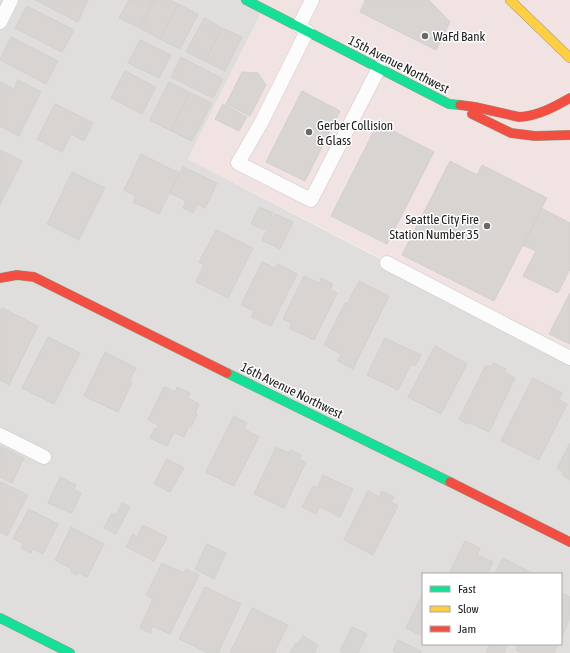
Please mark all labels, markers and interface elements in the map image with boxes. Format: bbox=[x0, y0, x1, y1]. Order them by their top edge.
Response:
place label: WaFd Bank bbox=[433, 29, 486, 44]
marker: WaFd Bank bbox=[420, 31, 430, 41]
street label: 15th Avenue Northwest bbox=[346, 33, 452, 96]
place label: Gerber Collision & Glass bbox=[317, 118, 393, 148]
marker: Gerber Collision & Glass bbox=[304, 127, 314, 137]
place label: Seattle City Fire Station Number 35 bbox=[390, 212, 479, 242]
marker: Seattle City Fire Station Number 35 bbox=[482, 221, 492, 231]
street label: 16th Avenue Northwest bbox=[239, 359, 345, 422]
legend bbox=[422, 573, 562, 645]
text: Fast bbox=[458, 582, 476, 596]
text: Slow bbox=[458, 602, 479, 616]
text: Jam bbox=[458, 622, 476, 636]

